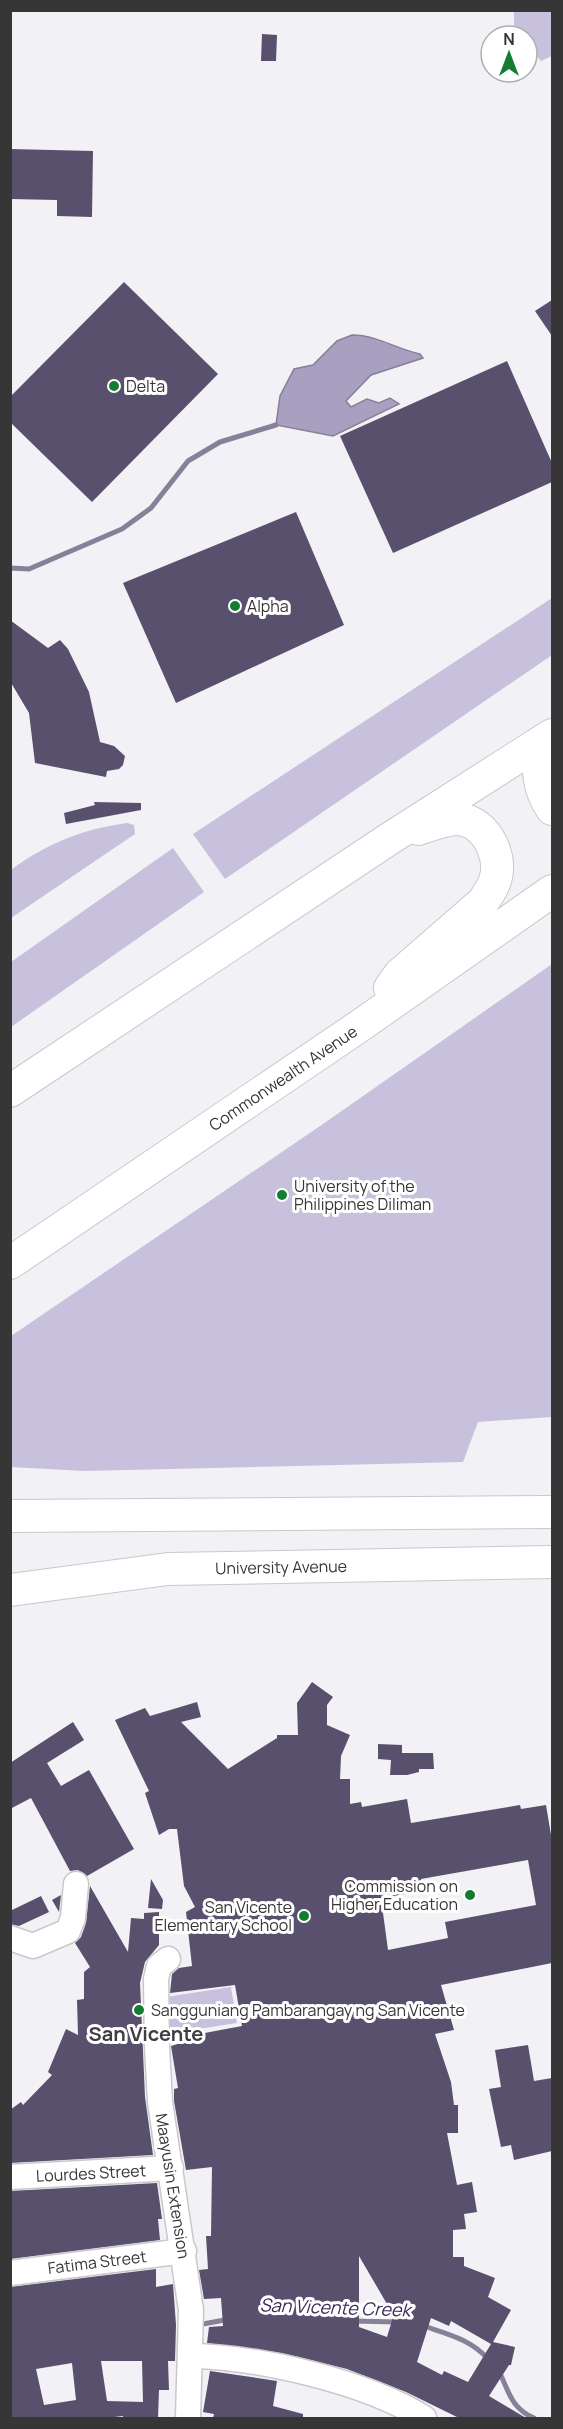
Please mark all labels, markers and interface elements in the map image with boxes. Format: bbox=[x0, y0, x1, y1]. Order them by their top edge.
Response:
north arrow bbox=[479, 24, 539, 84]
text: N bbox=[503, 28, 515, 50]
place label: Delta bbox=[126, 375, 165, 397]
marker: Delta bbox=[107, 379, 121, 393]
place label: Alpha bbox=[247, 595, 289, 617]
marker: Alpha bbox=[228, 599, 242, 613]
street label: Commonwealth Avenue bbox=[204, 1020, 362, 1136]
place label: University of the Philippines Diliman bbox=[294, 1175, 431, 1215]
marker: University of the Philippines Diliman bbox=[275, 1188, 289, 1202]
street label: University Avenue bbox=[215, 1555, 347, 1579]
place label: Commission on Higher Education bbox=[331, 1875, 458, 1915]
marker: Commission on Higher Education bbox=[463, 1888, 477, 1902]
place label: San Vicente Elementary School bbox=[154, 1896, 292, 1936]
marker: San Vicente Elementary School bbox=[297, 1909, 311, 1923]
place label: Sangguniang Pambarangay ng San Vicente bbox=[151, 1999, 465, 2021]
marker: Sangguniang Pambarangay ng San Vicente bbox=[132, 2003, 146, 2017]
district label: San Vicente bbox=[89, 2020, 203, 2047]
street label: Maayusin Extension bbox=[151, 2112, 195, 2260]
street label: Lourdes Street bbox=[35, 2159, 147, 2187]
street label: Fatima Street bbox=[46, 2245, 148, 2279]
water label: San Vicente Creek bbox=[259, 2292, 414, 2322]

